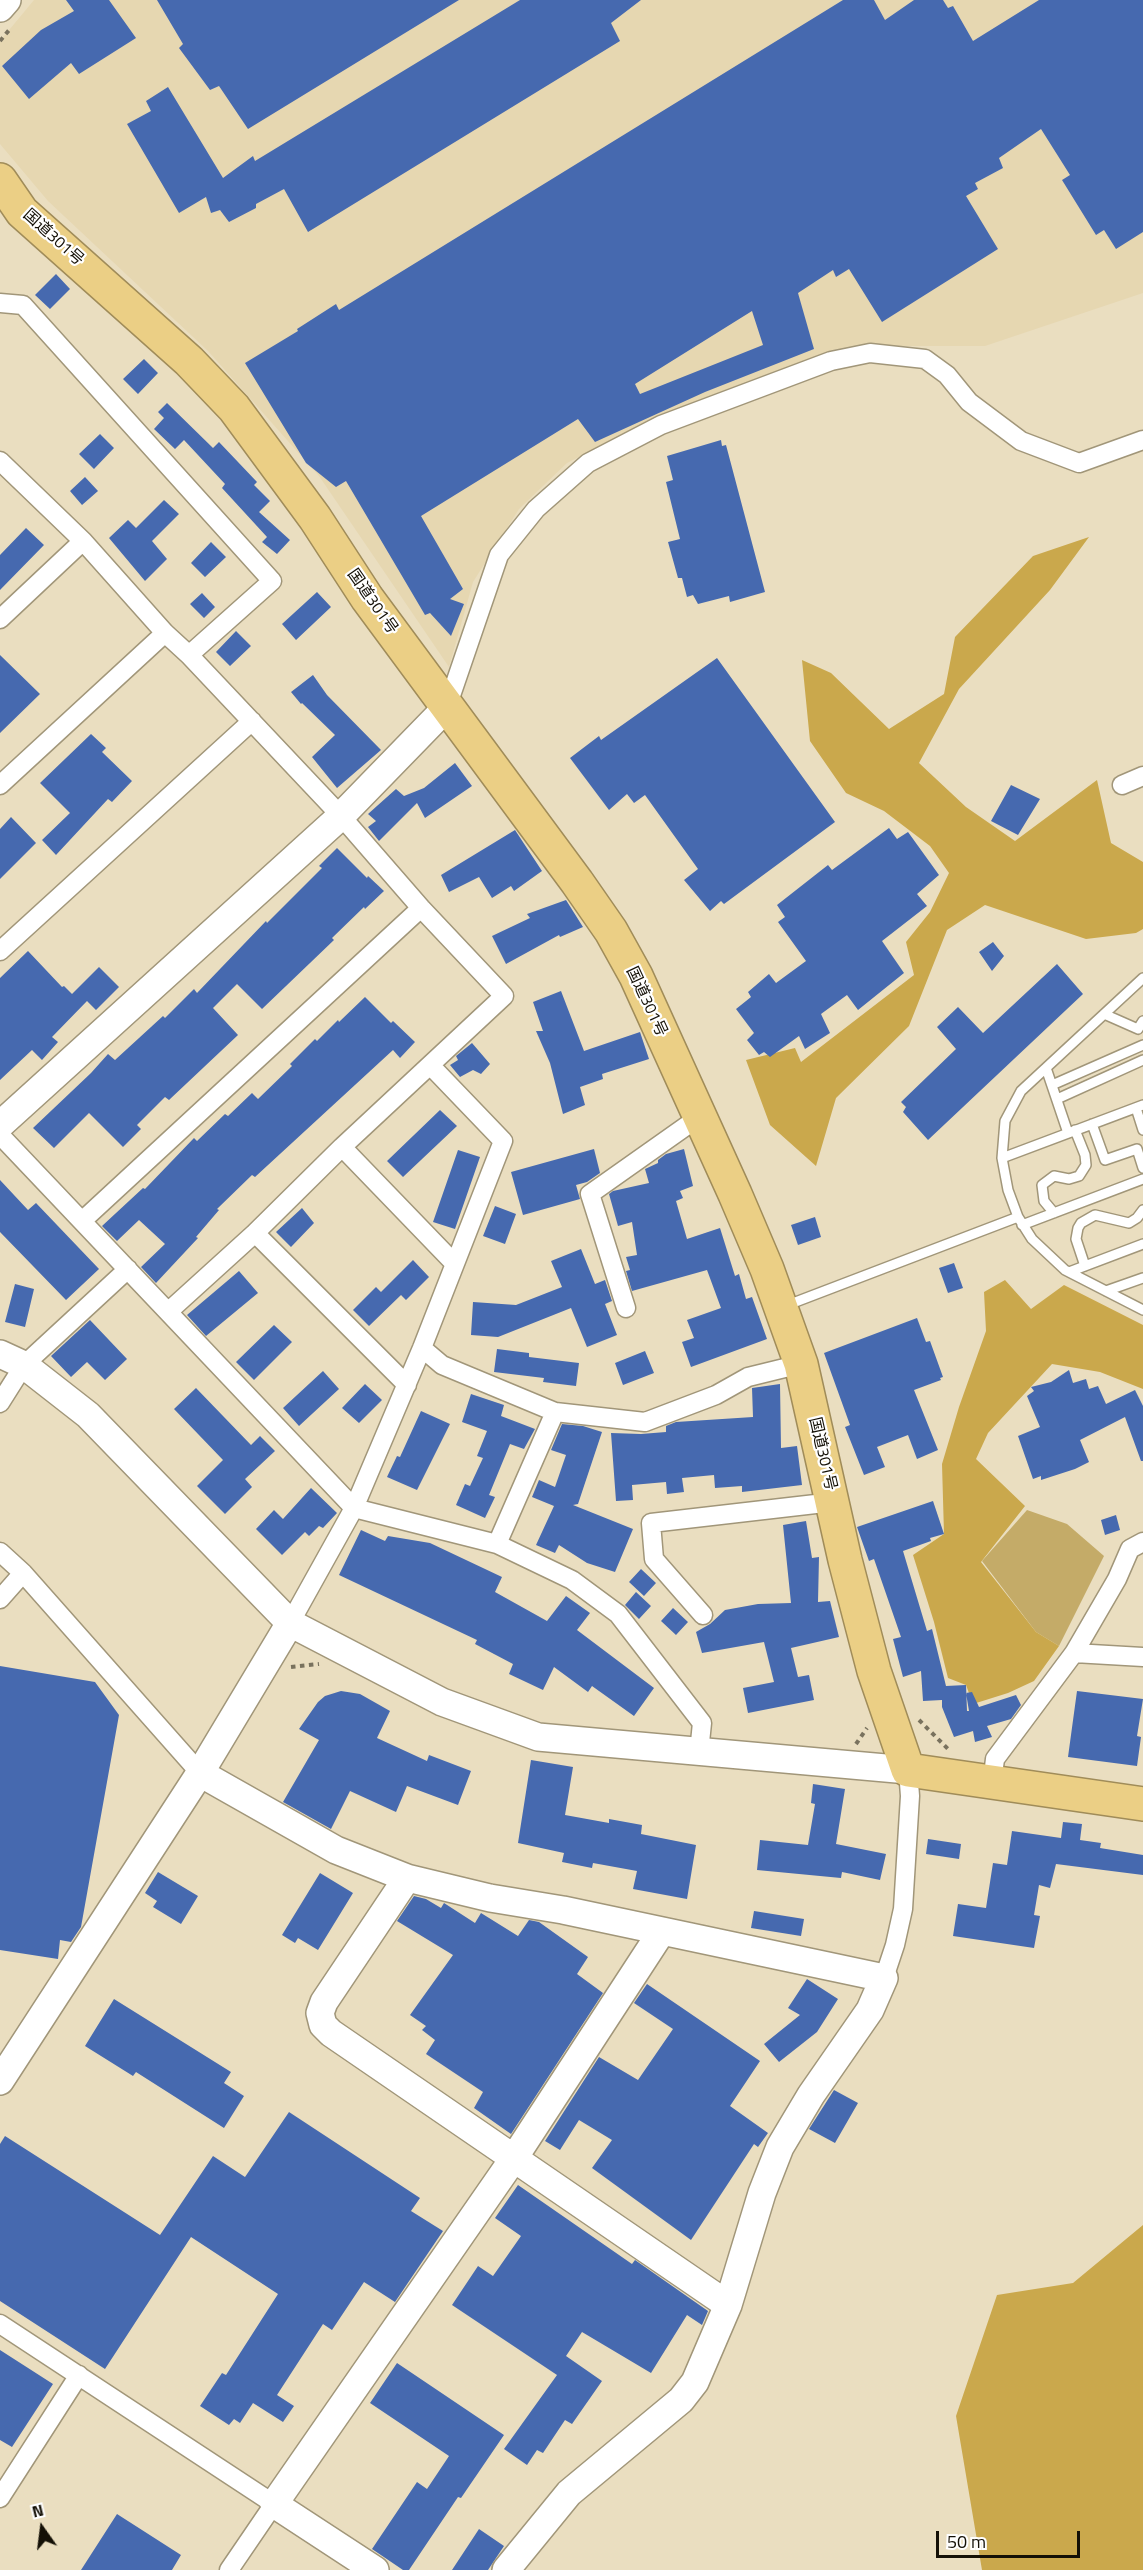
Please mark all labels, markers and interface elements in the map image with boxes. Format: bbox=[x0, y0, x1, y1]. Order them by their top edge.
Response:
street label: 国道301号 bbox=[19, 206, 87, 270]
street label: 国道301号 bbox=[343, 566, 401, 638]
street label: 国道301号 bbox=[621, 964, 671, 1040]
street label: 国道301号 bbox=[804, 1415, 840, 1493]
north arrow bbox=[12, 2498, 72, 2558]
text: N bbox=[29, 2498, 46, 2524]
scale bar bbox=[939, 2519, 1083, 2557]
text: 50 m bbox=[947, 2528, 986, 2555]

